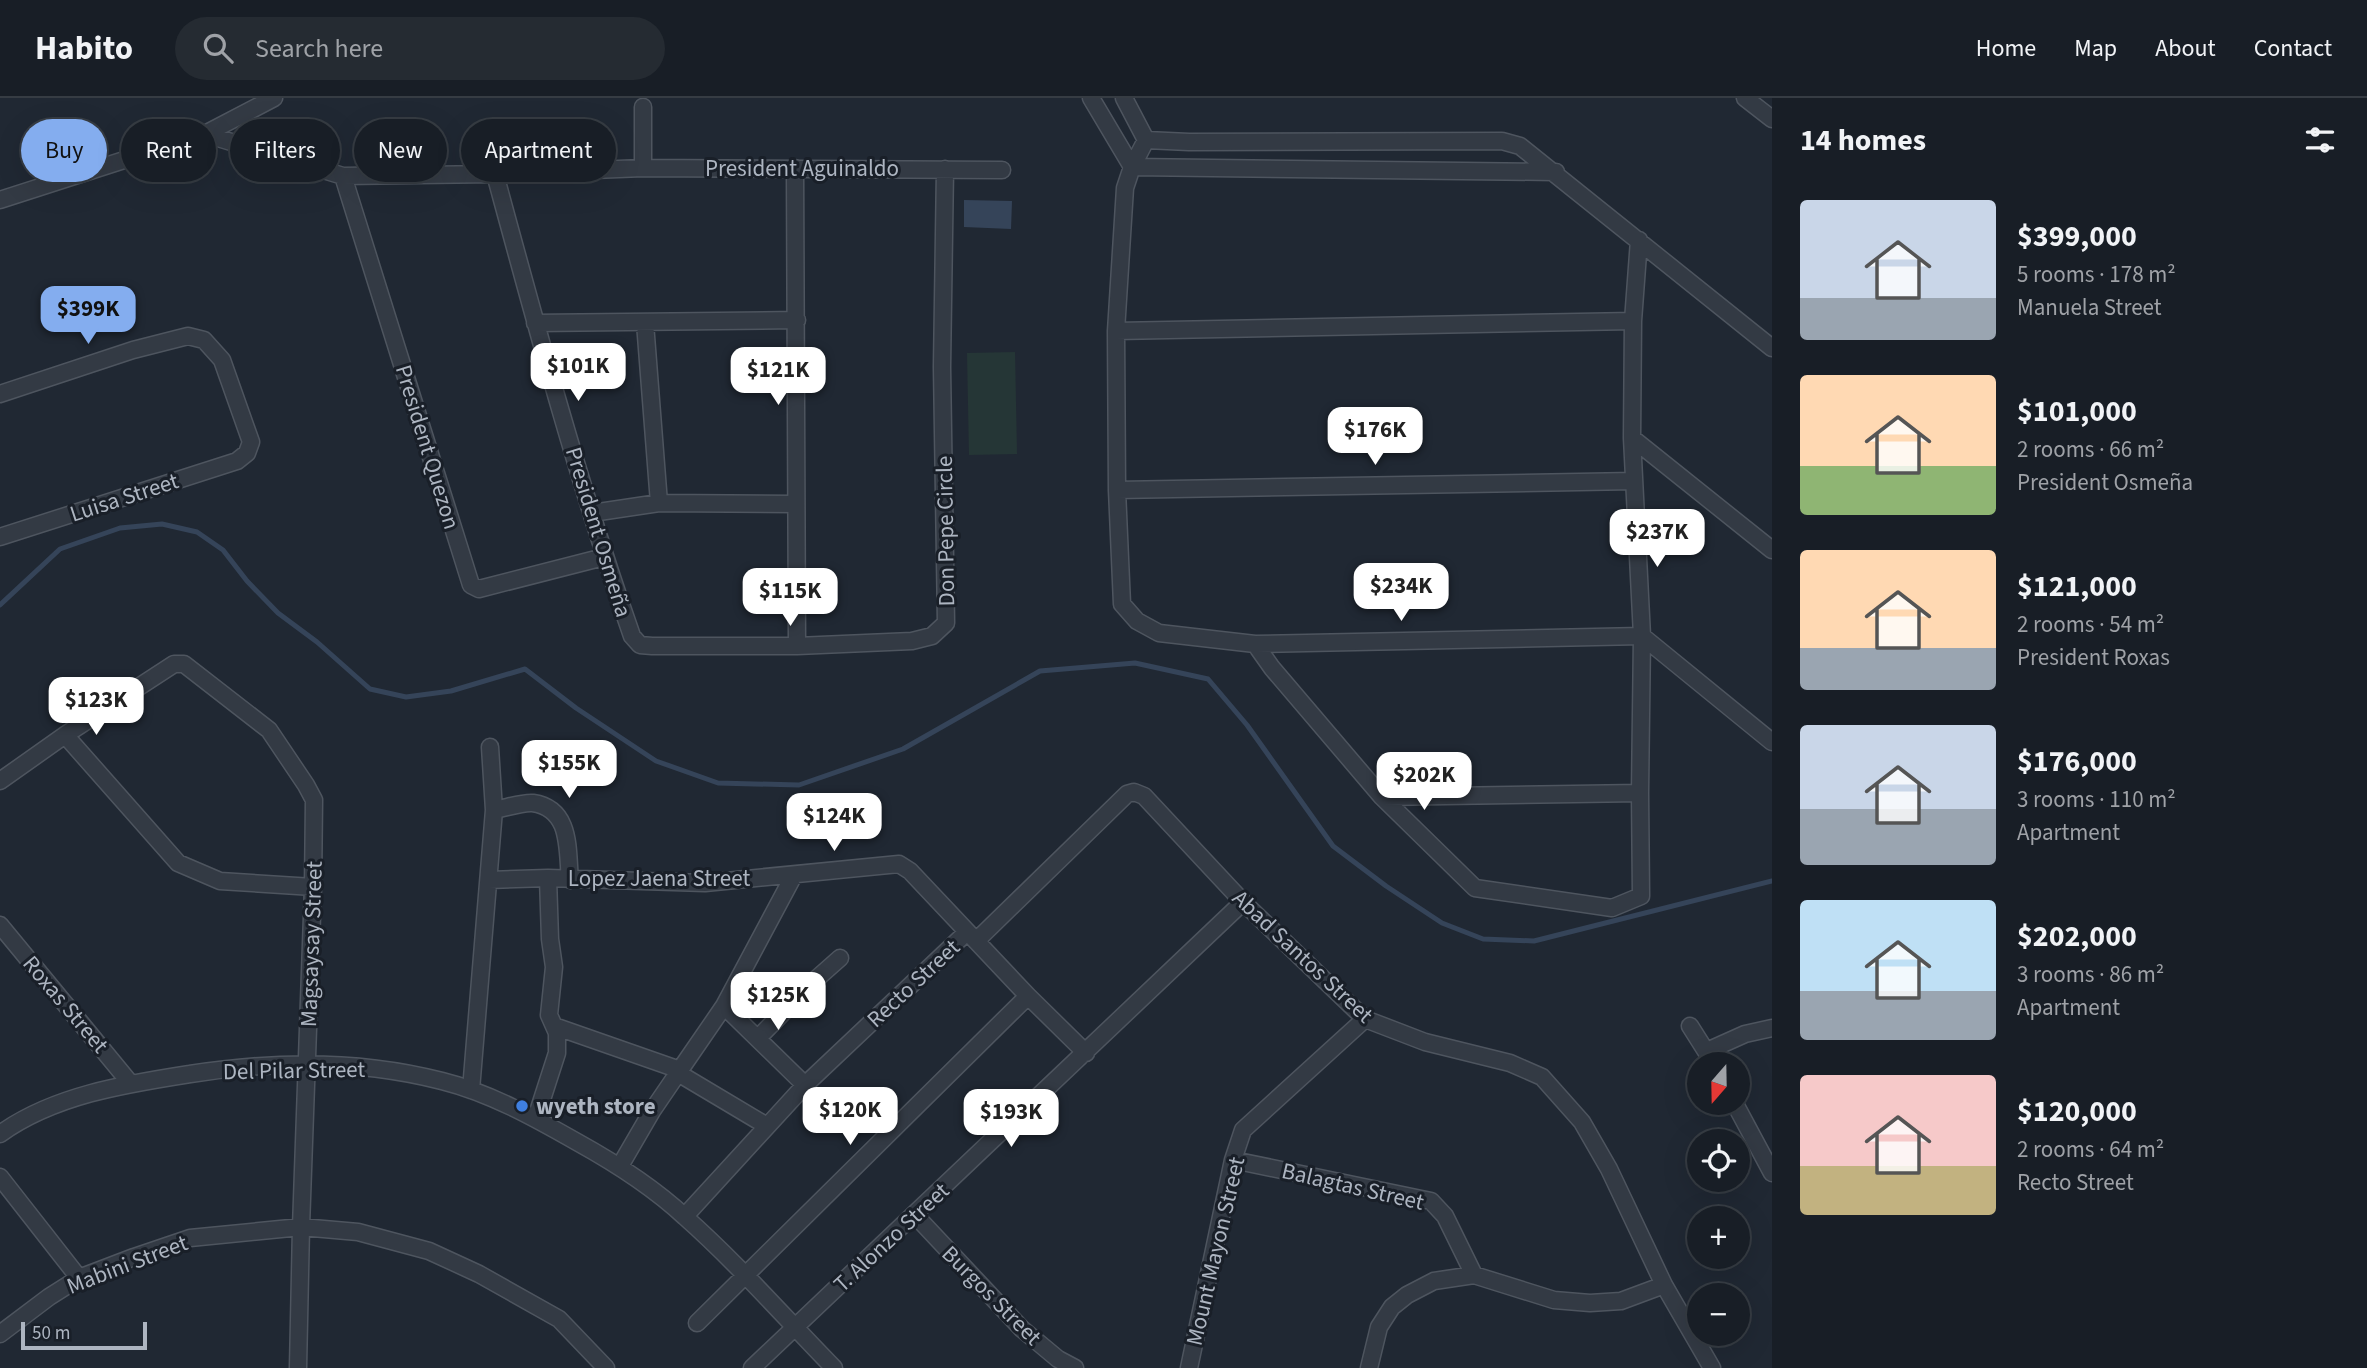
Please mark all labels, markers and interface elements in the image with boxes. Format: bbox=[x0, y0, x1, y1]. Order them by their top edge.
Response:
search box bbox=[175, 17, 665, 80]
text: Habito bbox=[35, 25, 133, 72]
icon: search bbox=[199, 29, 237, 67]
text: Search here bbox=[255, 30, 383, 67]
text: Home bbox=[1976, 31, 2036, 66]
text: Map bbox=[2074, 31, 2117, 66]
text: About bbox=[2155, 31, 2216, 66]
text: Contact bbox=[2254, 31, 2332, 66]
chip: Buy bbox=[21, 119, 107, 182]
chip: Rent bbox=[121, 119, 216, 182]
chip: Filters bbox=[230, 119, 340, 182]
chip: New bbox=[354, 119, 447, 182]
chip: Apartment bbox=[461, 119, 616, 182]
text: 14 homes bbox=[1800, 119, 1926, 162]
icon: filters bbox=[2301, 121, 2339, 159]
street label: President Aguinaldo bbox=[705, 152, 899, 185]
text: $399,000 bbox=[2017, 215, 2137, 258]
icon: home bbox=[1856, 228, 1940, 312]
text: 5 rooms · 178 m² bbox=[2017, 258, 2176, 291]
pin: $399K bbox=[39, 286, 137, 346]
text: Manuela Street bbox=[2017, 291, 2162, 324]
text: $399K bbox=[57, 292, 119, 325]
pin: $101K bbox=[529, 344, 627, 403]
pin: $121K bbox=[729, 348, 827, 407]
text: $101K bbox=[547, 349, 609, 382]
text: $121K bbox=[747, 353, 809, 386]
street label: President Quezon bbox=[387, 361, 468, 533]
text: $101,000 bbox=[2017, 390, 2137, 433]
icon: home bbox=[1856, 403, 1940, 487]
pin: $176K bbox=[1326, 408, 1424, 467]
text: $176K bbox=[1344, 413, 1406, 446]
text: 2 rooms · 66 m² bbox=[2017, 433, 2164, 466]
street label: President Osmeña bbox=[557, 443, 640, 621]
street label: Don Pepe Circle bbox=[928, 455, 963, 607]
street label: Luisa Street bbox=[66, 464, 183, 531]
text: President Osmeña bbox=[2017, 466, 2193, 499]
pin: $237K bbox=[1608, 510, 1706, 569]
text: $237K bbox=[1626, 515, 1688, 548]
pin: $234K bbox=[1352, 564, 1450, 623]
text: $121,000 bbox=[2017, 565, 2137, 608]
pin: $115K bbox=[741, 568, 839, 628]
text: $234K bbox=[1370, 569, 1432, 602]
text: $115K bbox=[759, 574, 821, 607]
icon: home bbox=[1856, 578, 1940, 662]
text: 2 rooms · 54 m² bbox=[2017, 608, 2164, 641]
text: President Roxas bbox=[2017, 641, 2170, 674]
pin: $123K bbox=[47, 678, 145, 737]
text: $123K bbox=[65, 683, 127, 716]
pin: $155K bbox=[520, 740, 618, 800]
text: $176,000 bbox=[2017, 740, 2137, 783]
text: $155K bbox=[538, 746, 600, 779]
pin: $202K bbox=[1375, 752, 1473, 812]
icon: home bbox=[1856, 753, 1940, 837]
text: $202K bbox=[1393, 758, 1455, 791]
text: 3 rooms · 110 m² bbox=[2017, 783, 2176, 816]
pin: $124K bbox=[785, 794, 883, 853]
text: $124K bbox=[803, 799, 865, 832]
text: Apartment bbox=[2017, 816, 2120, 849]
street label: Magsaysay Street bbox=[292, 860, 331, 1028]
street label: Lopez Jaena Street bbox=[568, 862, 750, 895]
street label: Abad Santos Street bbox=[1225, 882, 1381, 1031]
text: $202,000 bbox=[2017, 915, 2137, 958]
icon: home bbox=[1856, 928, 1940, 1012]
street label: Recto Street bbox=[859, 931, 967, 1035]
street label: Roxas Street bbox=[15, 948, 116, 1060]
text: 3 rooms · 86 m² bbox=[2017, 958, 2164, 991]
pin: $125K bbox=[729, 972, 827, 1032]
text: $125K bbox=[747, 978, 809, 1011]
text: Apartment bbox=[2017, 991, 2120, 1024]
north arrow bbox=[1687, 1052, 1750, 1115]
map controls bbox=[1687, 1052, 1750, 1346]
street label: Del Pilar Street bbox=[223, 1053, 366, 1088]
pin: $120K bbox=[801, 1088, 899, 1147]
place label: wyeth store bbox=[536, 1090, 656, 1123]
pin: $193K bbox=[962, 1090, 1060, 1149]
text: $120,000 bbox=[2017, 1090, 2137, 1133]
text: $120K bbox=[819, 1093, 881, 1126]
text: $193K bbox=[980, 1095, 1042, 1128]
marker: wyeth store bbox=[514, 1098, 530, 1114]
icon: home bbox=[1856, 1103, 1940, 1187]
button: locate bbox=[1687, 1129, 1750, 1192]
text: 2 rooms · 64 m² bbox=[2017, 1133, 2164, 1166]
street label: Mount Mayon Street bbox=[1178, 1153, 1253, 1349]
street label: Balagtas Street bbox=[1279, 1154, 1427, 1219]
text: Recto Street bbox=[2017, 1166, 2134, 1199]
street label: T. Alonzo Street bbox=[826, 1175, 957, 1300]
button: + bbox=[1687, 1206, 1750, 1269]
street label: Mabini Street bbox=[62, 1226, 193, 1303]
street label: Burgos Street bbox=[934, 1238, 1049, 1353]
button: − bbox=[1687, 1283, 1750, 1346]
scale bar bbox=[21, 1319, 147, 1351]
text: 50 m bbox=[32, 1320, 70, 1347]

